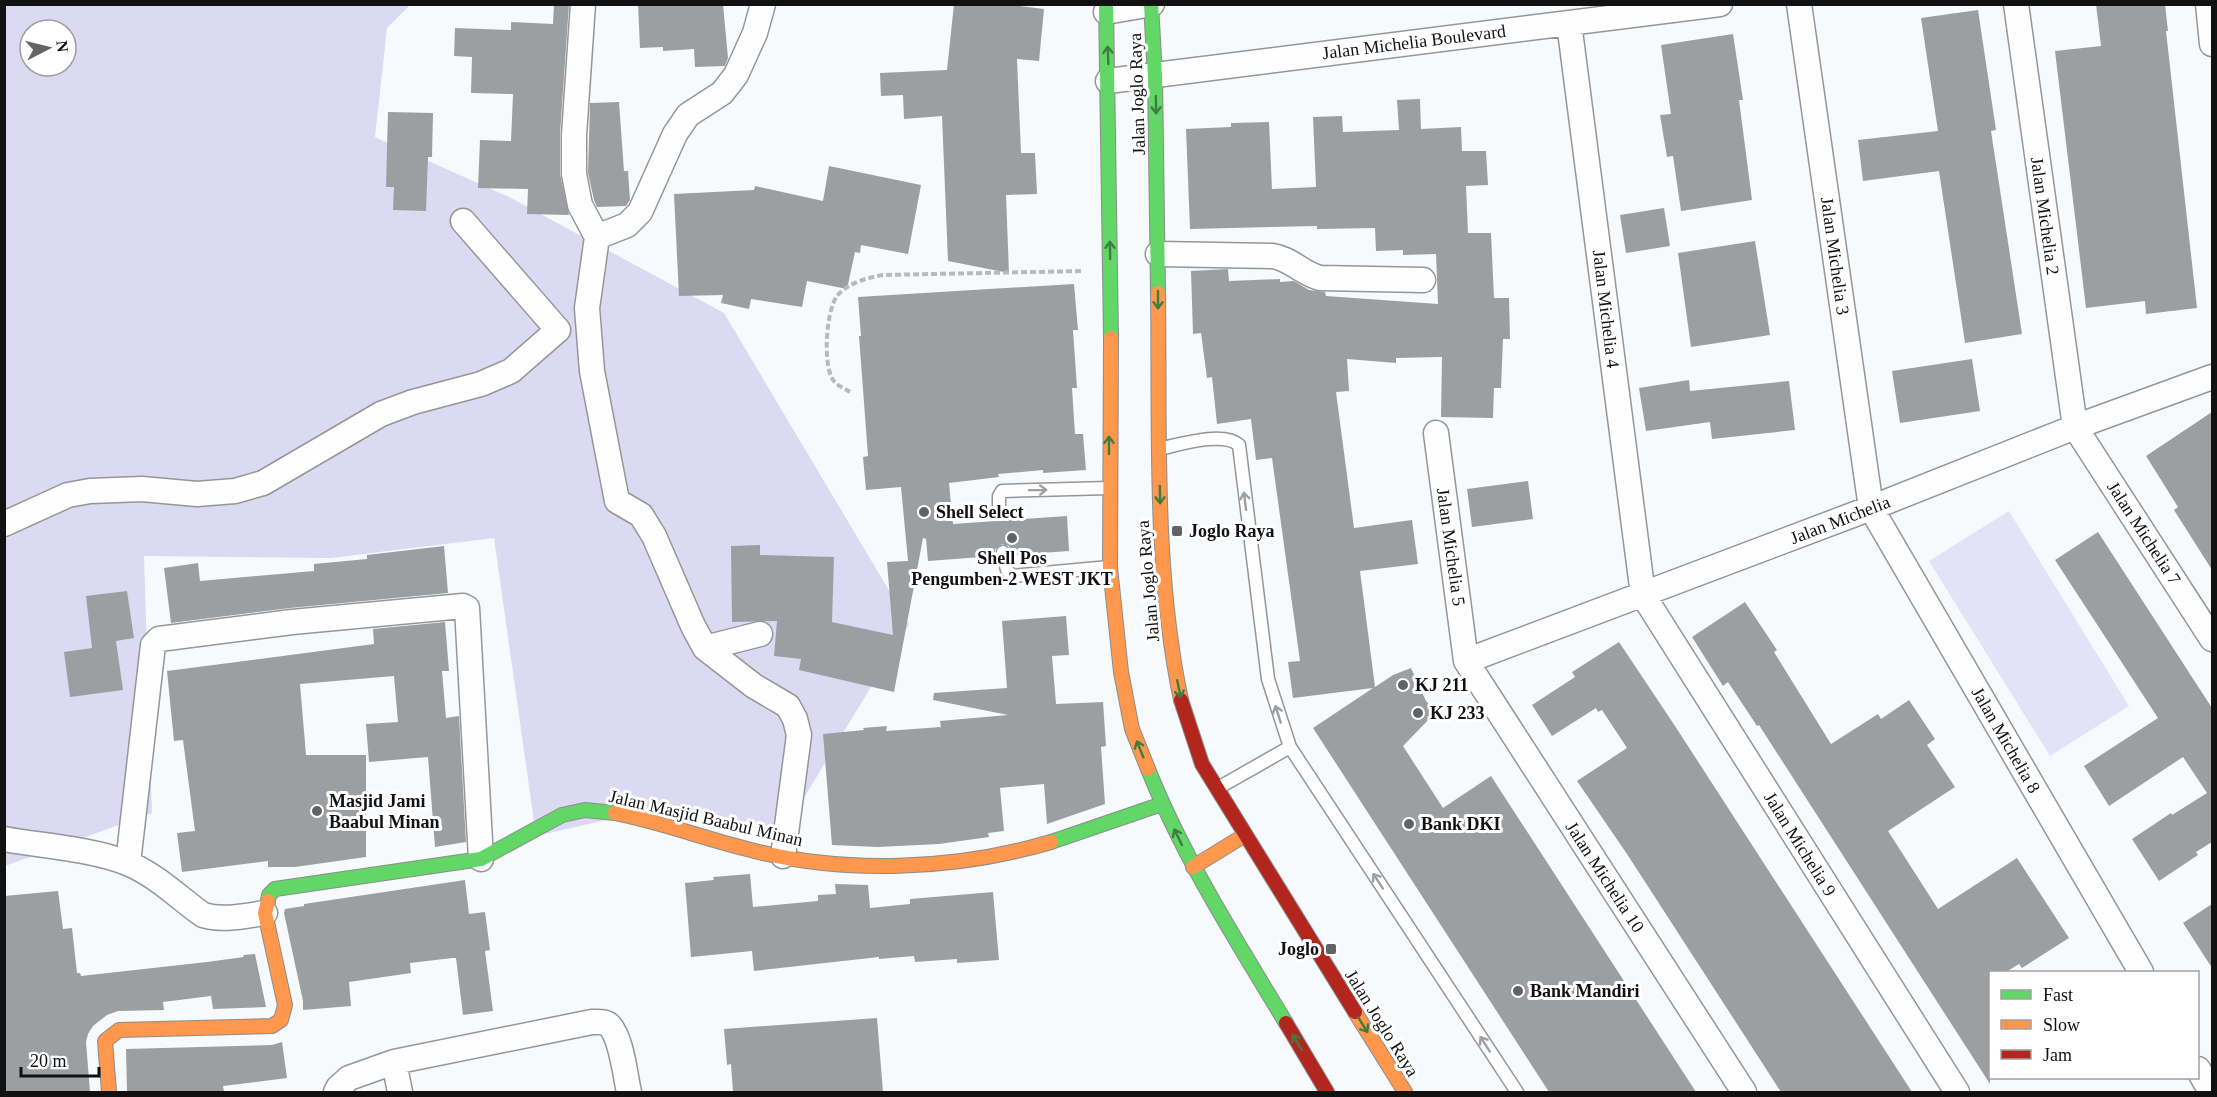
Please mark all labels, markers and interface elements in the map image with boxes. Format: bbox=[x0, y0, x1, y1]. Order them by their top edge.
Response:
north arrow bbox=[18, 18, 78, 78]
street label: Jalan Michelia Boulevard bbox=[1321, 21, 1507, 63]
street label: Jalan Joglo Raya bbox=[1125, 33, 1149, 155]
text: N bbox=[53, 39, 72, 53]
one-way arrow bbox=[1102, 46, 1113, 66]
one-way arrow bbox=[1150, 95, 1162, 115]
street label: Jalan Michelia 2 bbox=[2027, 156, 2063, 276]
street label: Jalan Michelia 3 bbox=[1817, 196, 1853, 316]
one-way arrow bbox=[1105, 241, 1116, 261]
street label: Jalan Michelia 4 bbox=[1589, 249, 1623, 369]
one-way arrow bbox=[1152, 290, 1164, 310]
one-way arrow bbox=[1103, 436, 1115, 456]
street label: Jalan Michelia 7 bbox=[2103, 478, 2185, 588]
one-way arrow bbox=[1027, 484, 1047, 495]
one-way arrow bbox=[1154, 485, 1166, 505]
street label: Jalan Michelia 5 bbox=[1433, 487, 1469, 607]
one-way arrow bbox=[1239, 491, 1250, 511]
street label: Jalan Michelia bbox=[1787, 492, 1893, 548]
place label: Shell Select bbox=[936, 502, 1024, 522]
marker: Shell Select bbox=[917, 505, 931, 519]
street label: Jalan Joglo Raya bbox=[1133, 519, 1163, 643]
place label: Joglo Raya bbox=[1189, 521, 1275, 541]
marker: Joglo Raya bbox=[1170, 524, 1184, 538]
marker: Shell Pos Pengumben-2 WEST JKT bbox=[1005, 531, 1019, 545]
place label: Shell Pos Pengumben-2 WEST JKT bbox=[911, 548, 1113, 589]
place label: KJ 211 bbox=[1415, 675, 1469, 695]
marker: KJ 211 bbox=[1396, 678, 1410, 692]
one-way arrow bbox=[1174, 679, 1185, 698]
street label: Jalan Michelia 8 bbox=[1968, 683, 2044, 797]
place label: KJ 233 bbox=[1430, 703, 1485, 723]
one-way arrow bbox=[1272, 705, 1283, 724]
marker: KJ 233 bbox=[1411, 706, 1425, 720]
one-way arrow bbox=[1134, 741, 1145, 759]
street label: Jalan Masjid Baabul Minan bbox=[607, 786, 805, 850]
street label: Jalan Michelia 9 bbox=[1760, 788, 1840, 900]
place label: Masjid Jami Baabul Minan bbox=[329, 791, 440, 832]
marker: Masjid Jami Baabul Minan bbox=[310, 804, 324, 818]
place label: Bank DKI bbox=[1421, 814, 1501, 834]
marker: Bank DKI bbox=[1402, 817, 1416, 831]
street label: Jalan Michelia 10 bbox=[1562, 818, 1648, 936]
one-way arrow bbox=[1172, 829, 1184, 847]
one-way arrow bbox=[1371, 872, 1384, 889]
place label: Joglo bbox=[1278, 939, 1319, 959]
marker: Joglo bbox=[1324, 942, 1338, 956]
street label: Jalan Joglo Raya bbox=[1341, 966, 1423, 1080]
legend bbox=[1989, 971, 2199, 1079]
place label: Bank Mandiri bbox=[1530, 981, 1640, 1001]
marker: Bank Mandiri bbox=[1511, 984, 1525, 998]
text: Fast bbox=[2043, 985, 2073, 1005]
text: Slow bbox=[2043, 1015, 2080, 1035]
one-way arrow bbox=[1357, 1016, 1369, 1033]
one-way arrow bbox=[1291, 1034, 1303, 1051]
one-way arrow bbox=[1478, 1035, 1491, 1052]
scale bar bbox=[21, 1040, 99, 1078]
text: Jam bbox=[2043, 1045, 2072, 1065]
text: 20 m bbox=[30, 1051, 67, 1071]

